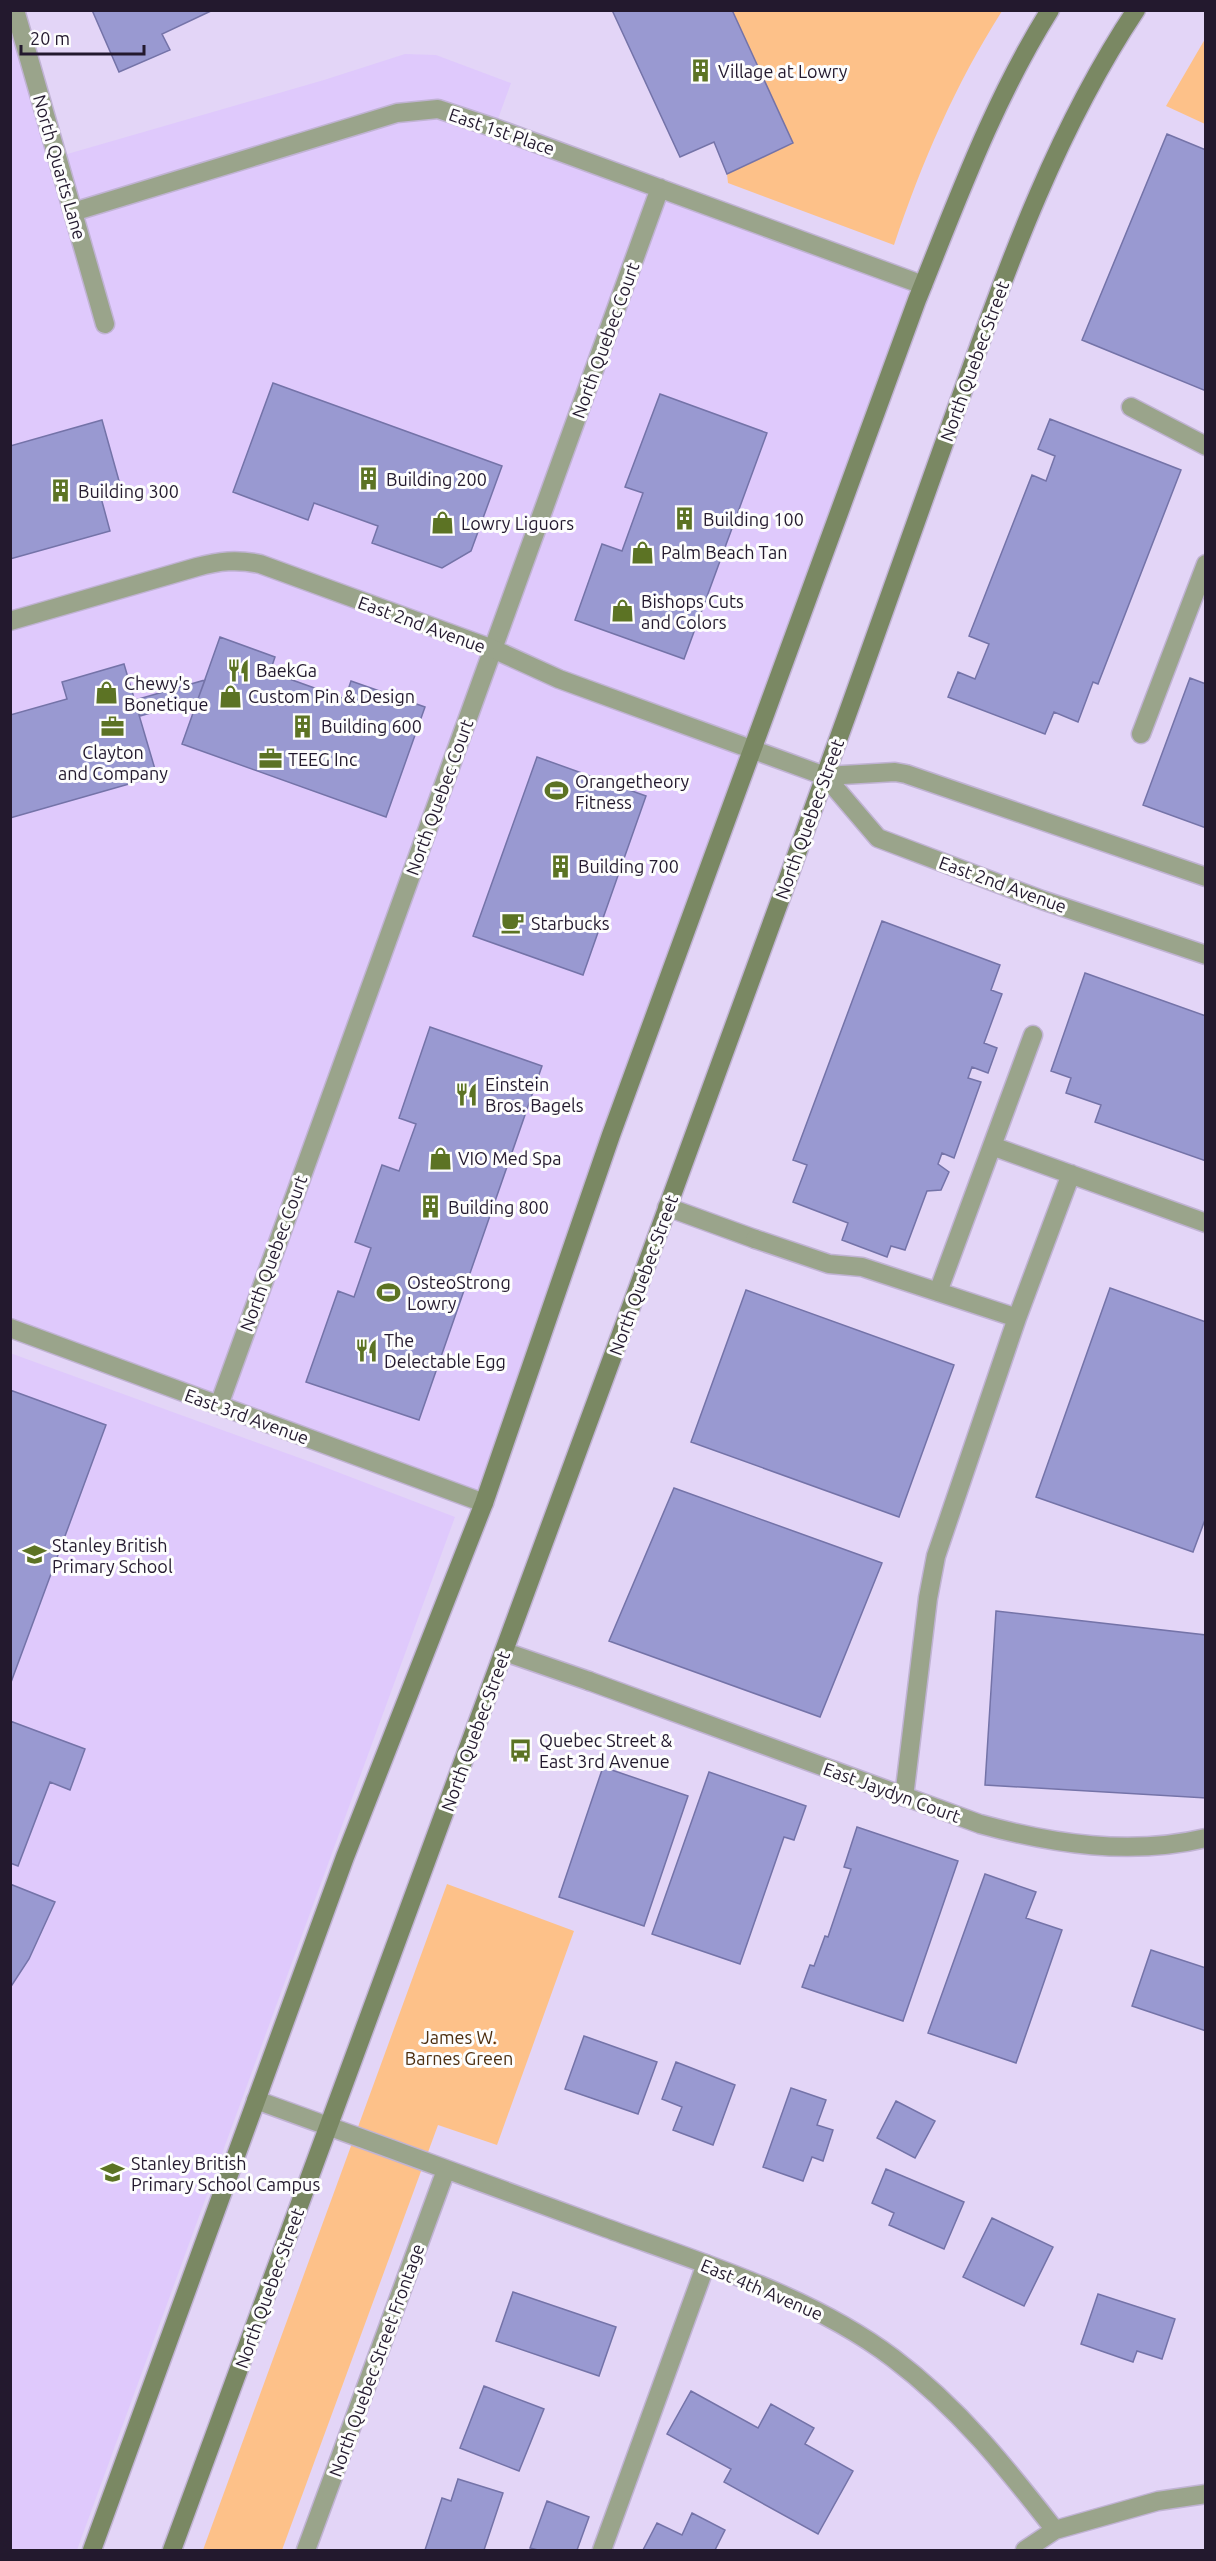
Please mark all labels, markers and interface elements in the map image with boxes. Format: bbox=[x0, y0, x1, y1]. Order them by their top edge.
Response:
scale bar bbox=[21, 18, 144, 56]
text: 20 m bbox=[30, 28, 70, 48]
building icon: Village at Lowry bbox=[687, 58, 713, 84]
place label: Village at Lowry bbox=[718, 61, 848, 81]
street label: North Quarts Lane bbox=[29, 92, 90, 242]
street label: East 1st Place bbox=[446, 104, 558, 158]
street label: North Quebec Court bbox=[567, 259, 643, 421]
street label: North Quebec Street bbox=[936, 278, 1013, 444]
building icon: Building 200 bbox=[355, 466, 381, 492]
place label: Building 200 bbox=[386, 469, 487, 489]
building icon: Building 300 bbox=[47, 478, 73, 504]
place label: Building 300 bbox=[78, 481, 179, 501]
building icon: Building 100 bbox=[672, 506, 698, 532]
place label: Building 100 bbox=[703, 509, 804, 529]
shop icon: Lowry Liguors bbox=[430, 510, 456, 536]
place label: Lowry Liguors bbox=[461, 513, 574, 533]
shop icon: Palm Beach Tan bbox=[630, 539, 656, 565]
place label: Palm Beach Tan bbox=[661, 542, 787, 562]
place label: Bishops Cuts and Colors bbox=[641, 591, 744, 632]
street label: East 2nd Avenue bbox=[356, 592, 488, 656]
shop icon: Bishops Cuts and Colors bbox=[610, 598, 636, 624]
restaurant icon: BaekGa bbox=[225, 657, 251, 683]
place label: BaekGa bbox=[256, 660, 317, 680]
place label: Chewy's Bonetique bbox=[124, 673, 208, 714]
shop icon: Chewy's Bonetique bbox=[93, 680, 119, 706]
shop icon: Custom Pin & Design bbox=[217, 683, 243, 709]
place label: Custom Pin & Design bbox=[248, 686, 415, 706]
office icon: Clayton and Company bbox=[100, 713, 126, 739]
building icon: Building 600 bbox=[290, 713, 316, 739]
place label: Building 600 bbox=[321, 716, 422, 736]
street label: North Quebec Court bbox=[401, 716, 477, 878]
street label: North Quebec Street bbox=[771, 736, 848, 902]
place label: Clayton and Company bbox=[58, 742, 168, 783]
office icon: TEEG Inc bbox=[257, 746, 283, 772]
place label: TEEG Inc bbox=[288, 749, 357, 769]
place label: Orangetheory Fitness bbox=[575, 771, 690, 812]
sports icon: Orangetheory Fitness bbox=[544, 778, 570, 804]
street label: East 2nd Avenue bbox=[937, 852, 1069, 916]
building icon: Building 700 bbox=[547, 853, 573, 879]
place label: Building 700 bbox=[578, 856, 679, 876]
cafe icon: Starbucks bbox=[500, 910, 526, 936]
place label: Starbucks bbox=[531, 913, 610, 933]
place label: Einstein Bros. Bagels bbox=[485, 1074, 584, 1115]
restaurant icon: Einstein Bros. Bagels bbox=[454, 1081, 480, 1107]
shop icon: VIO Med Spa bbox=[427, 1145, 453, 1171]
place label: VIO Med Spa bbox=[458, 1148, 562, 1168]
street label: North Quebec Court bbox=[235, 1172, 311, 1334]
street label: North Quebec Street bbox=[605, 1192, 682, 1358]
building icon: Building 800 bbox=[417, 1194, 443, 1220]
place label: Building 800 bbox=[448, 1197, 549, 1217]
place label: OsteoStrong Lowry bbox=[407, 1272, 511, 1313]
sports icon: OsteoStrong Lowry bbox=[376, 1279, 402, 1305]
place label: The Delectable Egg bbox=[384, 1330, 506, 1371]
restaurant icon: The Delectable Egg bbox=[353, 1337, 379, 1363]
street label: East 3rd Avenue bbox=[182, 1384, 312, 1448]
place label: Stanley British Primary School bbox=[52, 1535, 173, 1576]
school or university icon: Stanley British Primary School bbox=[21, 1542, 47, 1568]
street label: North Quebec Street bbox=[437, 1648, 514, 1814]
place label: Quebec Street & East 3rd Avenue bbox=[539, 1730, 673, 1771]
bus stop icon: Quebec Street & East 3rd Avenue bbox=[508, 1737, 534, 1763]
street label: East Jaydyn Court bbox=[821, 1758, 963, 1826]
park label: James W. Barnes Green bbox=[405, 2027, 513, 2068]
place label: Stanley British Primary School Campus bbox=[131, 2153, 320, 2194]
school or university icon: Stanley British Primary School Campus bbox=[100, 2160, 126, 2186]
street label: North Quebec Street bbox=[231, 2205, 308, 2371]
street label: North Quebec Street Frontage bbox=[324, 2241, 428, 2480]
street label: East 4th Avenue bbox=[698, 2254, 826, 2324]

